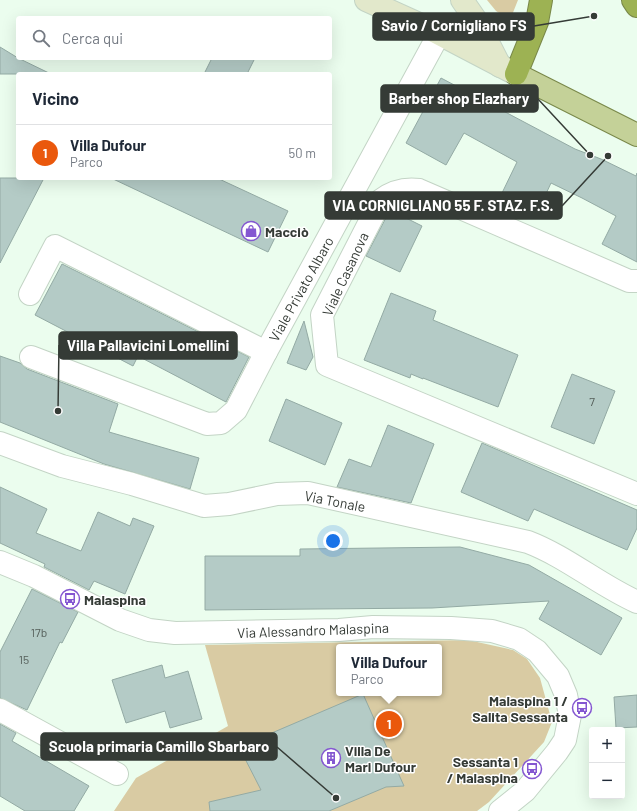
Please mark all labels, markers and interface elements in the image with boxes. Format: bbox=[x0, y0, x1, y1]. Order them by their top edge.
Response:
callout: Savio / Cornigliano FS bbox=[373, 13, 534, 40]
search box bbox=[16, 16, 332, 60]
text: Savio / Cornigliano FS bbox=[381, 16, 527, 34]
icon: search bbox=[30, 27, 52, 49]
text: Cerca qui bbox=[62, 29, 123, 47]
callout: Barber shop Elazhary bbox=[381, 85, 538, 112]
text: Vicino bbox=[32, 88, 79, 108]
text: Barber shop Elazhary bbox=[389, 89, 530, 107]
text: Villa Dufour bbox=[70, 136, 146, 154]
text: 1 bbox=[43, 145, 47, 161]
text: 50 m bbox=[289, 145, 316, 161]
text: Parco bbox=[70, 154, 103, 170]
callout: VIA CORNIGLIANO 55 F. STAZ. F.S. bbox=[325, 192, 562, 219]
text: VIA CORNIGLIANO 55 F. STAZ. F.S. bbox=[332, 196, 554, 214]
shop icon: Macciò bbox=[240, 220, 262, 242]
place label: Macciò bbox=[265, 223, 309, 240]
street label: Viale Casanova bbox=[318, 229, 372, 319]
street label: Viale Privato Albaro bbox=[265, 233, 337, 345]
callout: Villa Pallavicini Lomellini bbox=[59, 332, 237, 359]
text: Villa Pallavicini Lomellini bbox=[67, 336, 229, 354]
house number: 7 bbox=[589, 394, 595, 408]
street label: Via Tonale bbox=[303, 487, 367, 515]
your location bbox=[323, 531, 343, 551]
bus stop icon: Malaspina bbox=[59, 588, 81, 610]
place label: Malaspina bbox=[84, 591, 146, 608]
street label: Via Alessandro Malaspina bbox=[237, 619, 389, 641]
house number: 17b bbox=[31, 625, 47, 639]
popup bbox=[336, 644, 442, 696]
house number: 15 bbox=[19, 652, 29, 666]
text: Villa Dufour bbox=[351, 653, 427, 671]
text: Parco bbox=[351, 671, 384, 687]
place label: Malaspina 1 / Salita Sessanta bbox=[472, 692, 568, 725]
bus stop icon: Malaspina 1 / Salita Sessanta bbox=[571, 697, 593, 719]
pin: 1 bbox=[376, 709, 402, 739]
map controls bbox=[589, 727, 625, 799]
button: + bbox=[589, 727, 625, 763]
callout: Scuola primaria Camillo Sbarbaro bbox=[41, 733, 277, 760]
text: Scuola primaria Camillo Sbarbaro bbox=[49, 737, 269, 755]
place label: Villa De Mari Dufour bbox=[345, 742, 417, 775]
building icon: Villa De Mari Dufour bbox=[320, 747, 342, 769]
place label: Sessanta 1 / Malaspina bbox=[447, 753, 518, 786]
bus stop icon: Sessanta 1 / Malaspina bbox=[521, 758, 543, 780]
button: − bbox=[589, 763, 625, 799]

